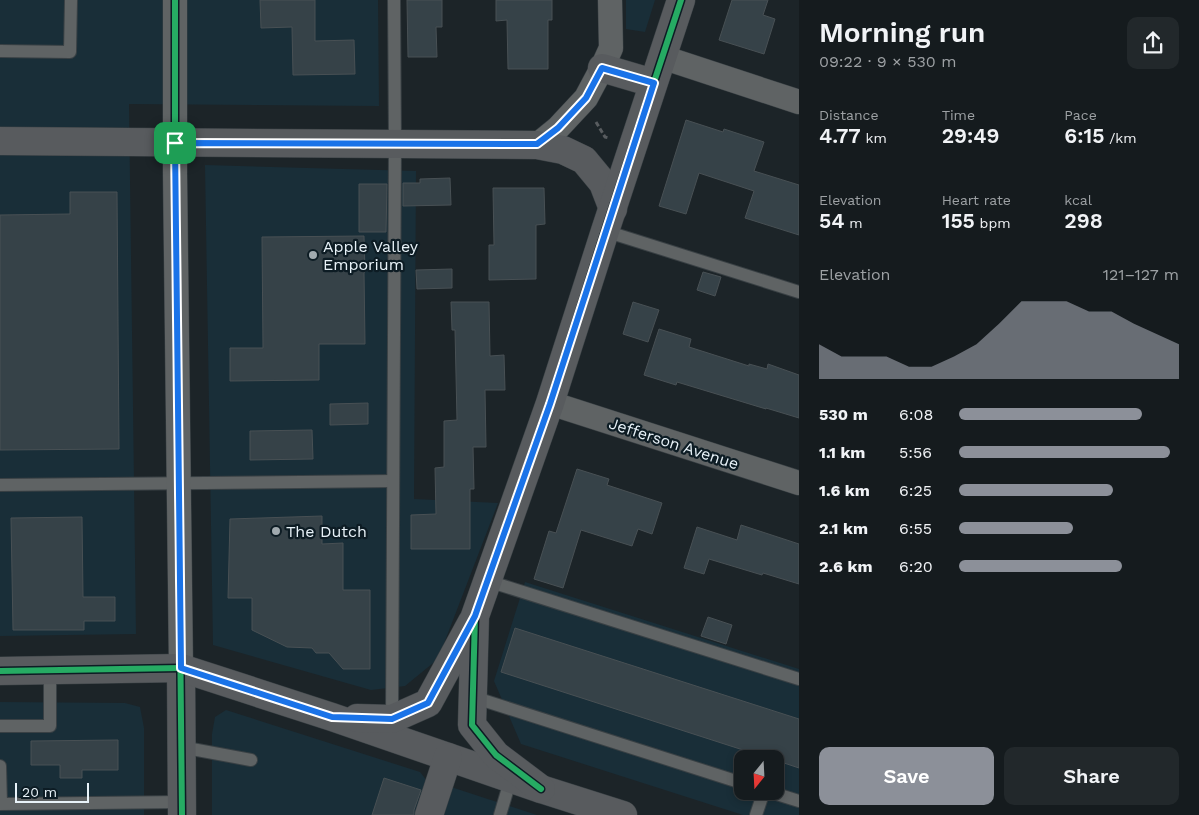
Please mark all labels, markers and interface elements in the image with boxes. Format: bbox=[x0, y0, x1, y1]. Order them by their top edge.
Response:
text: Morning run bbox=[819, 16, 985, 49]
button: share bbox=[1127, 17, 1179, 69]
text: 09:22 · 9 × 530 m bbox=[819, 52, 957, 71]
text: Distance bbox=[819, 107, 879, 123]
text: Time bbox=[942, 107, 975, 123]
text: Pace bbox=[1064, 107, 1097, 123]
pin bbox=[154, 122, 196, 164]
text: 4.77 bbox=[819, 123, 861, 148]
text: 29:49 bbox=[942, 123, 1000, 148]
text: 6:15 bbox=[1064, 123, 1104, 148]
icon: arrive bbox=[161, 129, 189, 157]
text: km bbox=[861, 130, 887, 146]
text: /km bbox=[1104, 130, 1137, 146]
text: Elevation bbox=[819, 192, 882, 208]
text: Heart rate bbox=[942, 192, 1011, 208]
text: kcal bbox=[1064, 192, 1092, 208]
text: 54 bbox=[819, 208, 845, 233]
text: 155 bbox=[942, 208, 975, 233]
text: 298 bbox=[1064, 208, 1103, 233]
text: m bbox=[845, 215, 863, 231]
text: bpm bbox=[975, 215, 1011, 231]
place label: Apple Valley Emporium bbox=[323, 237, 419, 274]
marker: Apple Valley Emporium bbox=[307, 249, 319, 261]
text: Elevation bbox=[819, 265, 890, 284]
text: 121–127 m bbox=[1103, 265, 1179, 284]
text: 530 m bbox=[819, 405, 868, 424]
text: 6:08 bbox=[899, 405, 933, 424]
street label: Jefferson Avenue bbox=[607, 414, 741, 473]
text: 1.1 km bbox=[819, 443, 865, 462]
text: 5:56 bbox=[899, 443, 932, 462]
text: 1.6 km bbox=[819, 481, 870, 500]
text: 6:25 bbox=[899, 481, 932, 500]
text: 2.1 km bbox=[819, 519, 868, 538]
text: 6:55 bbox=[899, 519, 932, 538]
place label: The Dutch bbox=[286, 522, 367, 541]
marker: The Dutch bbox=[270, 525, 282, 537]
text: 2.6 km bbox=[819, 557, 873, 576]
text: 6:20 bbox=[899, 557, 933, 576]
button: Save bbox=[819, 747, 994, 805]
button: Share bbox=[1004, 747, 1179, 805]
north arrow bbox=[734, 750, 784, 800]
map controls bbox=[734, 750, 784, 800]
scale bar bbox=[15, 780, 89, 803]
text: 20 m bbox=[22, 784, 57, 800]

